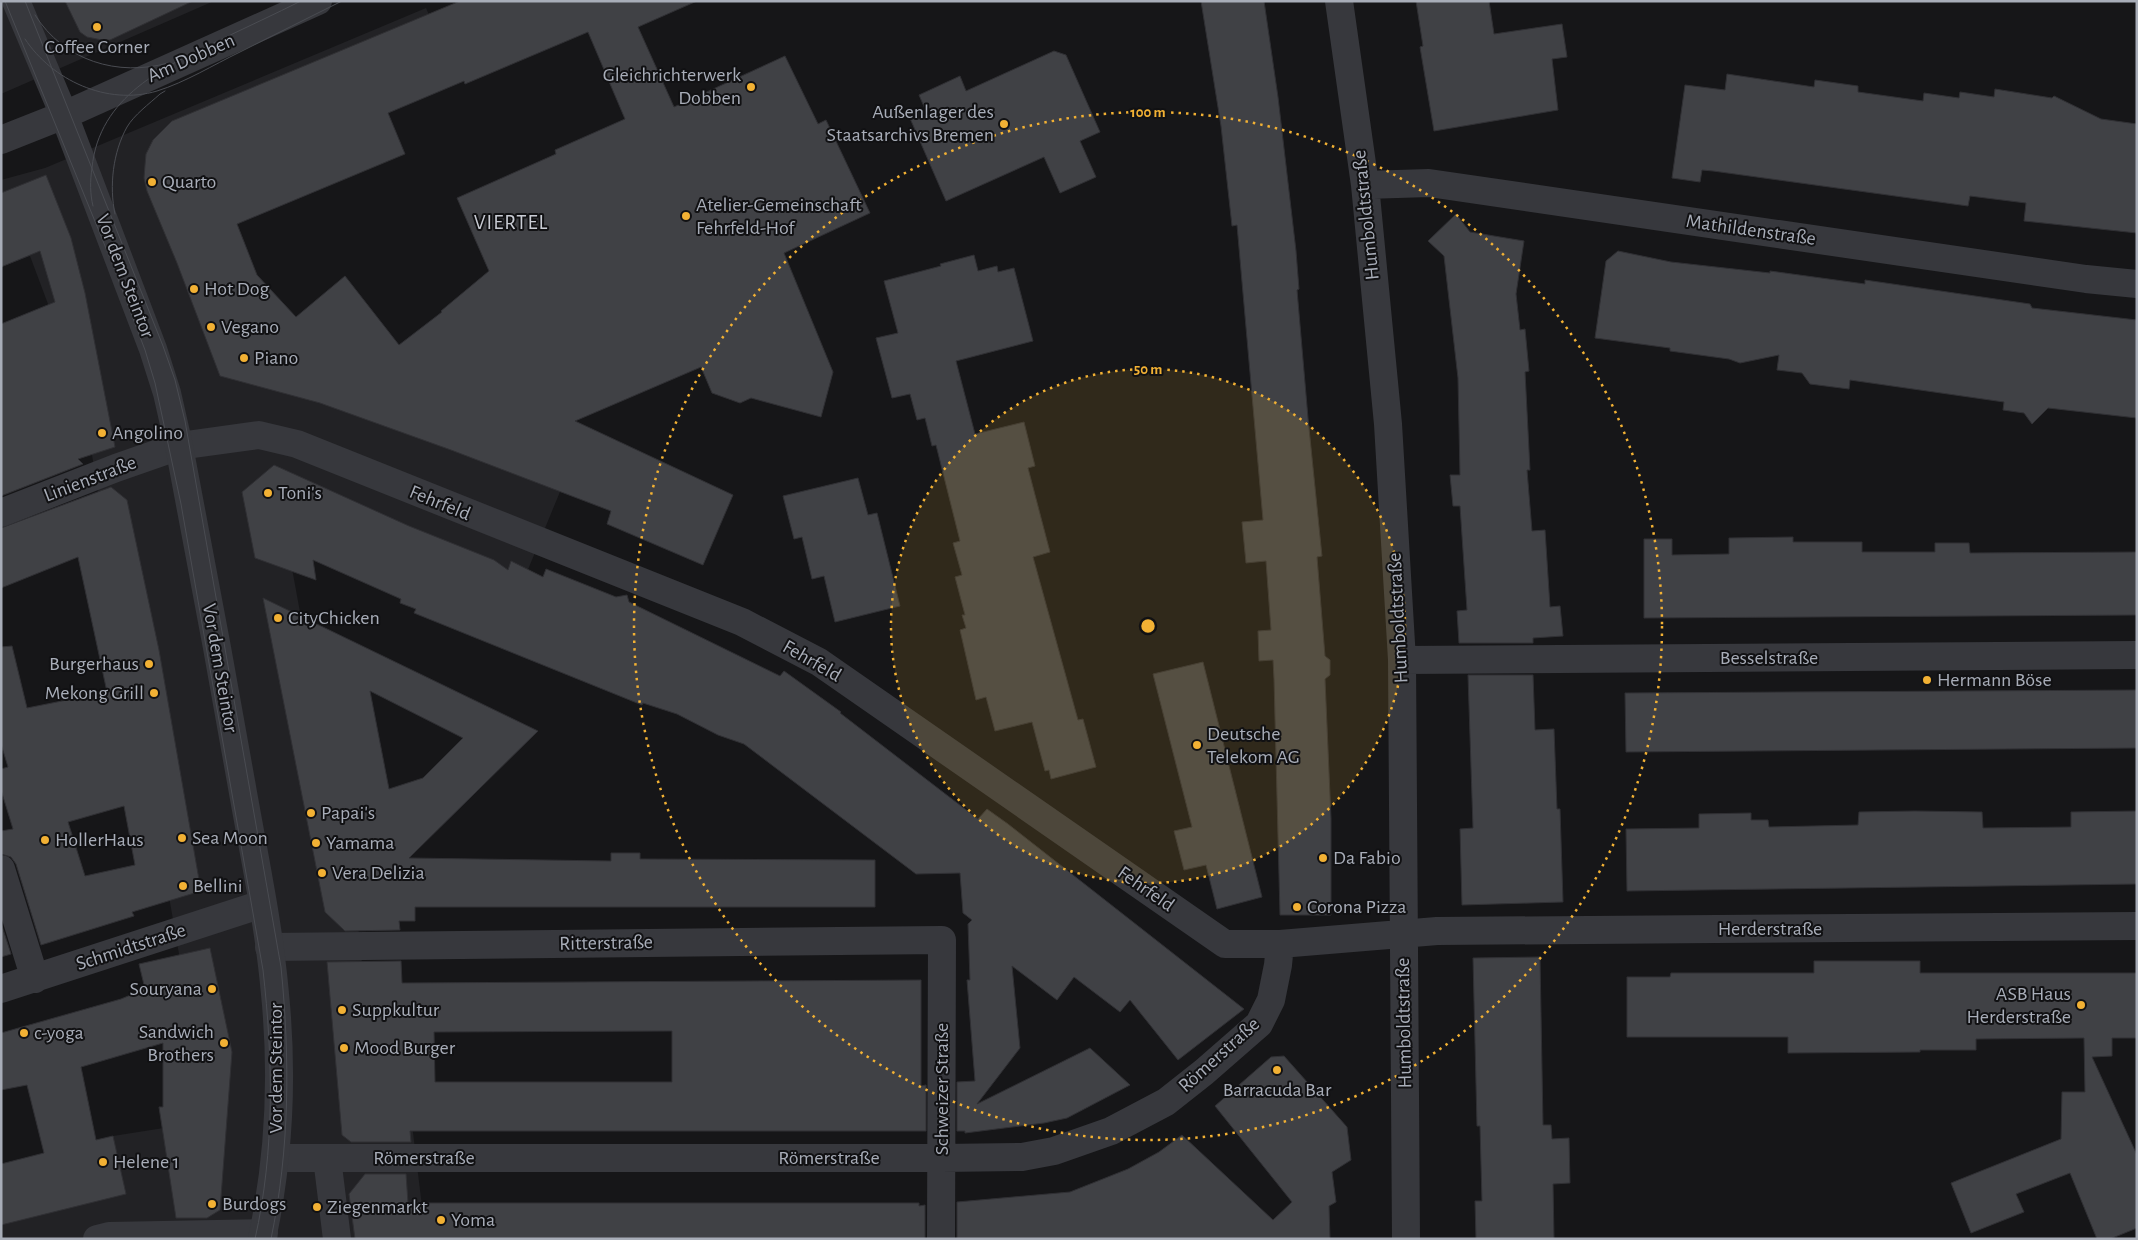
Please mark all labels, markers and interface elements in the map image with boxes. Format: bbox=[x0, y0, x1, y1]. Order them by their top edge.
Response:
marker: Coffee Corner bbox=[91, 21, 103, 33]
street label: Am Dobben bbox=[144, 30, 238, 86]
place label: Coffee Corner bbox=[45, 37, 150, 57]
place label: Gleichrichterwerk Dobben bbox=[603, 65, 741, 108]
marker: Gleichrichterwerk Dobben bbox=[745, 81, 757, 93]
place label: Außenlager des Staatsarchivs Bremen bbox=[827, 102, 994, 145]
text: 100 m bbox=[1130, 105, 1166, 120]
marker: Außenlager des Staatsarchivs Bremen bbox=[998, 118, 1010, 130]
street label: Humboldtstraße bbox=[1349, 149, 1383, 281]
place label: Quarto bbox=[162, 172, 216, 192]
marker: Quarto bbox=[146, 176, 158, 188]
place label: Atelier-Gemeinschaft Fehrfeld-Hof bbox=[696, 195, 862, 238]
marker: Atelier-Gemeinschaft Fehrfeld-Hof bbox=[680, 210, 692, 222]
street label: Vor dem Steintor bbox=[92, 211, 158, 341]
street label: Mathildenstraße bbox=[1685, 211, 1817, 249]
district label: VIERTEL bbox=[474, 212, 548, 233]
place label: Hot Dog bbox=[204, 279, 270, 299]
marker: Hot Dog bbox=[188, 283, 200, 295]
place label: Vegano bbox=[221, 317, 279, 337]
marker: Vegano bbox=[205, 321, 217, 333]
place label: Piano bbox=[254, 348, 298, 368]
marker: Piano bbox=[238, 352, 250, 364]
text: 50 m bbox=[1134, 362, 1162, 377]
place label: Angolino bbox=[112, 423, 183, 443]
marker: Angolino bbox=[96, 427, 108, 439]
street label: Linienstraße bbox=[41, 452, 139, 506]
street label: Fehrfeld bbox=[407, 482, 473, 524]
place label: Toni's bbox=[278, 483, 322, 503]
marker: Toni's bbox=[262, 487, 274, 499]
street label: Humboldtstraße bbox=[1385, 552, 1411, 684]
street label: Vor dem Steintor bbox=[199, 602, 241, 735]
place label: CityChicken bbox=[288, 608, 380, 628]
marker: CityChicken bbox=[272, 612, 284, 624]
centre of rings bbox=[1139, 617, 1157, 635]
street label: Fehrfeld bbox=[779, 636, 845, 686]
street label: Besselstraße bbox=[1720, 648, 1818, 668]
place label: Burgerhaus bbox=[49, 654, 139, 674]
marker: Burgerhaus bbox=[143, 658, 155, 670]
place label: Hermann Böse bbox=[1937, 670, 2052, 690]
marker: Hermann Böse bbox=[1921, 674, 1933, 686]
place label: Mekong Grill bbox=[45, 683, 144, 703]
marker: Mekong Grill bbox=[148, 687, 160, 699]
place label: Deutsche Telekom AG bbox=[1207, 724, 1300, 767]
marker: Deutsche Telekom AG bbox=[1191, 739, 1203, 751]
place label: Papai's bbox=[321, 803, 375, 823]
marker: Papai's bbox=[305, 807, 317, 819]
place label: Sea Moon bbox=[192, 828, 268, 848]
place label: HollerHaus bbox=[55, 830, 144, 850]
marker: Sea Moon bbox=[176, 832, 188, 844]
place label: Yamama bbox=[326, 833, 395, 853]
marker: HollerHaus bbox=[39, 834, 51, 846]
marker: Yamama bbox=[310, 837, 322, 849]
place label: Da Fabio bbox=[1333, 848, 1401, 868]
marker: Da Fabio bbox=[1317, 852, 1329, 864]
street label: Fehrfeld bbox=[1114, 862, 1178, 916]
place label: Vera Delizia bbox=[332, 863, 425, 883]
marker: Vera Delizia bbox=[316, 867, 328, 879]
place label: Bellini bbox=[193, 876, 243, 896]
marker: Bellini bbox=[177, 880, 189, 892]
place label: Corona Pizza bbox=[1307, 897, 1407, 917]
marker: Corona Pizza bbox=[1291, 901, 1303, 913]
street label: Herderstraße bbox=[1718, 919, 1822, 939]
street label: Schmidtstraße bbox=[74, 920, 188, 974]
street label: Ritterstraße bbox=[559, 932, 653, 954]
street label: Humboldtstraße bbox=[1393, 957, 1415, 1089]
place label: Souryana bbox=[130, 979, 202, 999]
marker: Souryana bbox=[206, 983, 218, 995]
place label: ASB Haus Herderstraße bbox=[1966, 984, 2071, 1027]
marker: ASB Haus Herderstraße bbox=[2075, 999, 2087, 1011]
place label: Suppkultur bbox=[352, 1000, 440, 1020]
street label: Vor dem Steintor bbox=[266, 1002, 286, 1133]
marker: Suppkultur bbox=[336, 1004, 348, 1016]
street label: Römerstraße bbox=[1175, 1014, 1263, 1096]
place label: Sandwich Brothers bbox=[139, 1022, 214, 1065]
place label: c-yoga bbox=[34, 1023, 84, 1043]
street label: Schweizer Straße bbox=[932, 1023, 952, 1155]
marker: c-yoga bbox=[18, 1027, 30, 1039]
marker: Sandwich Brothers bbox=[218, 1037, 230, 1049]
place label: Mood Burger bbox=[354, 1038, 456, 1058]
marker: Mood Burger bbox=[338, 1042, 350, 1054]
marker: Barracuda Bar bbox=[1271, 1064, 1283, 1076]
place label: Barracuda Bar bbox=[1223, 1080, 1332, 1100]
street label: Römerstraße bbox=[373, 1148, 475, 1168]
street label: Römerstraße bbox=[778, 1148, 880, 1168]
place label: Helene 1 bbox=[113, 1152, 179, 1172]
marker: Helene 1 bbox=[97, 1156, 109, 1168]
place label: Burdogs bbox=[222, 1194, 287, 1214]
place label: Ziegenmarkt bbox=[327, 1197, 428, 1217]
marker: Burdogs bbox=[206, 1198, 218, 1210]
marker: Ziegenmarkt bbox=[311, 1201, 323, 1213]
place label: Yoma bbox=[451, 1210, 495, 1230]
marker: Yoma bbox=[435, 1214, 447, 1226]

